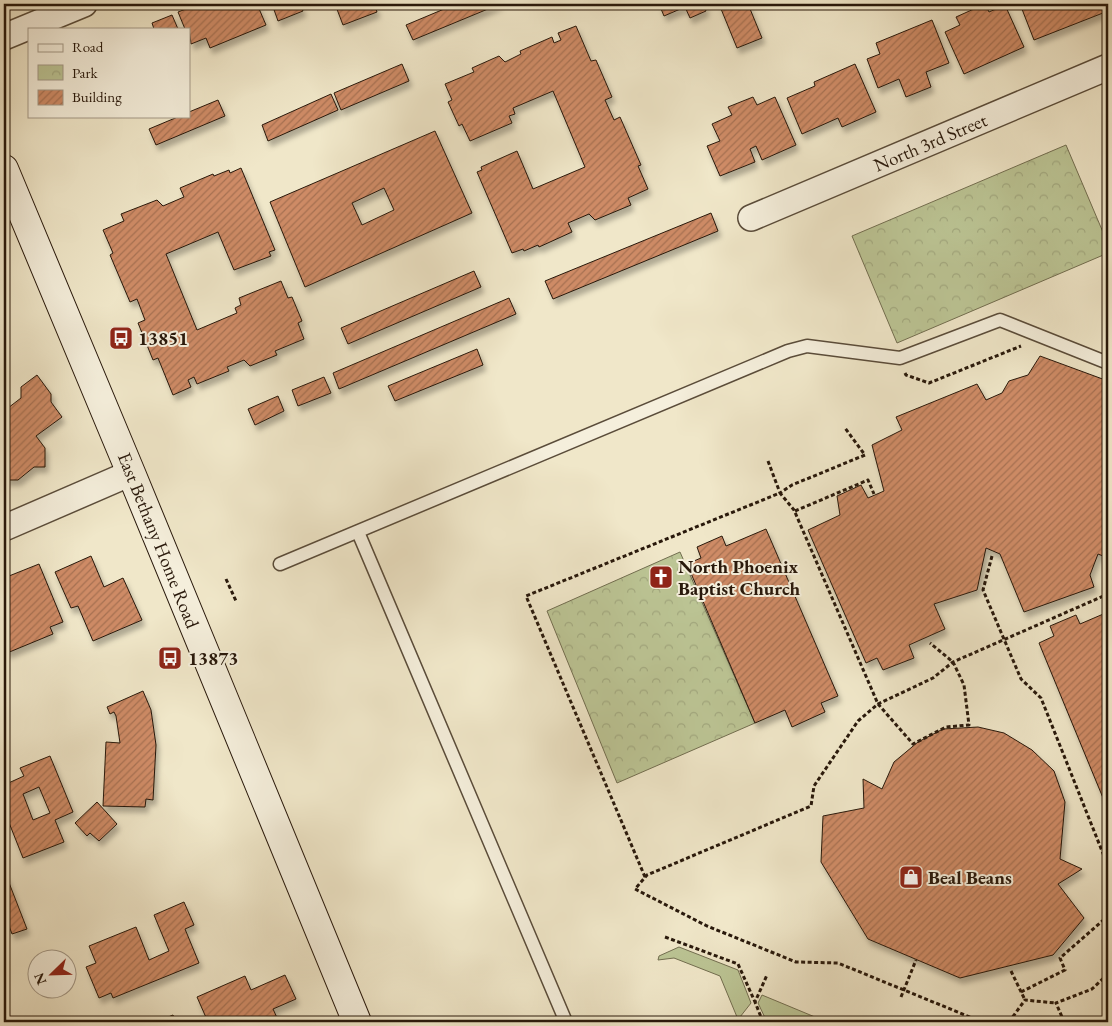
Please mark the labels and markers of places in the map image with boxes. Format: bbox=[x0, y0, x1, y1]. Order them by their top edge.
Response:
bus stop icon: 13851 bbox=[108, 325, 134, 351]
place label: 13851 bbox=[138, 326, 188, 351]
place label: North Phoenix Baptist Church bbox=[678, 554, 801, 601]
church icon: North Phoenix Baptist Church bbox=[648, 564, 674, 590]
bus stop icon: 13873 bbox=[157, 645, 183, 671]
place label: 13873 bbox=[188, 646, 238, 671]
shop icon: Beal Beans bbox=[898, 864, 924, 890]
place label: Beal Beans bbox=[928, 865, 1012, 890]

